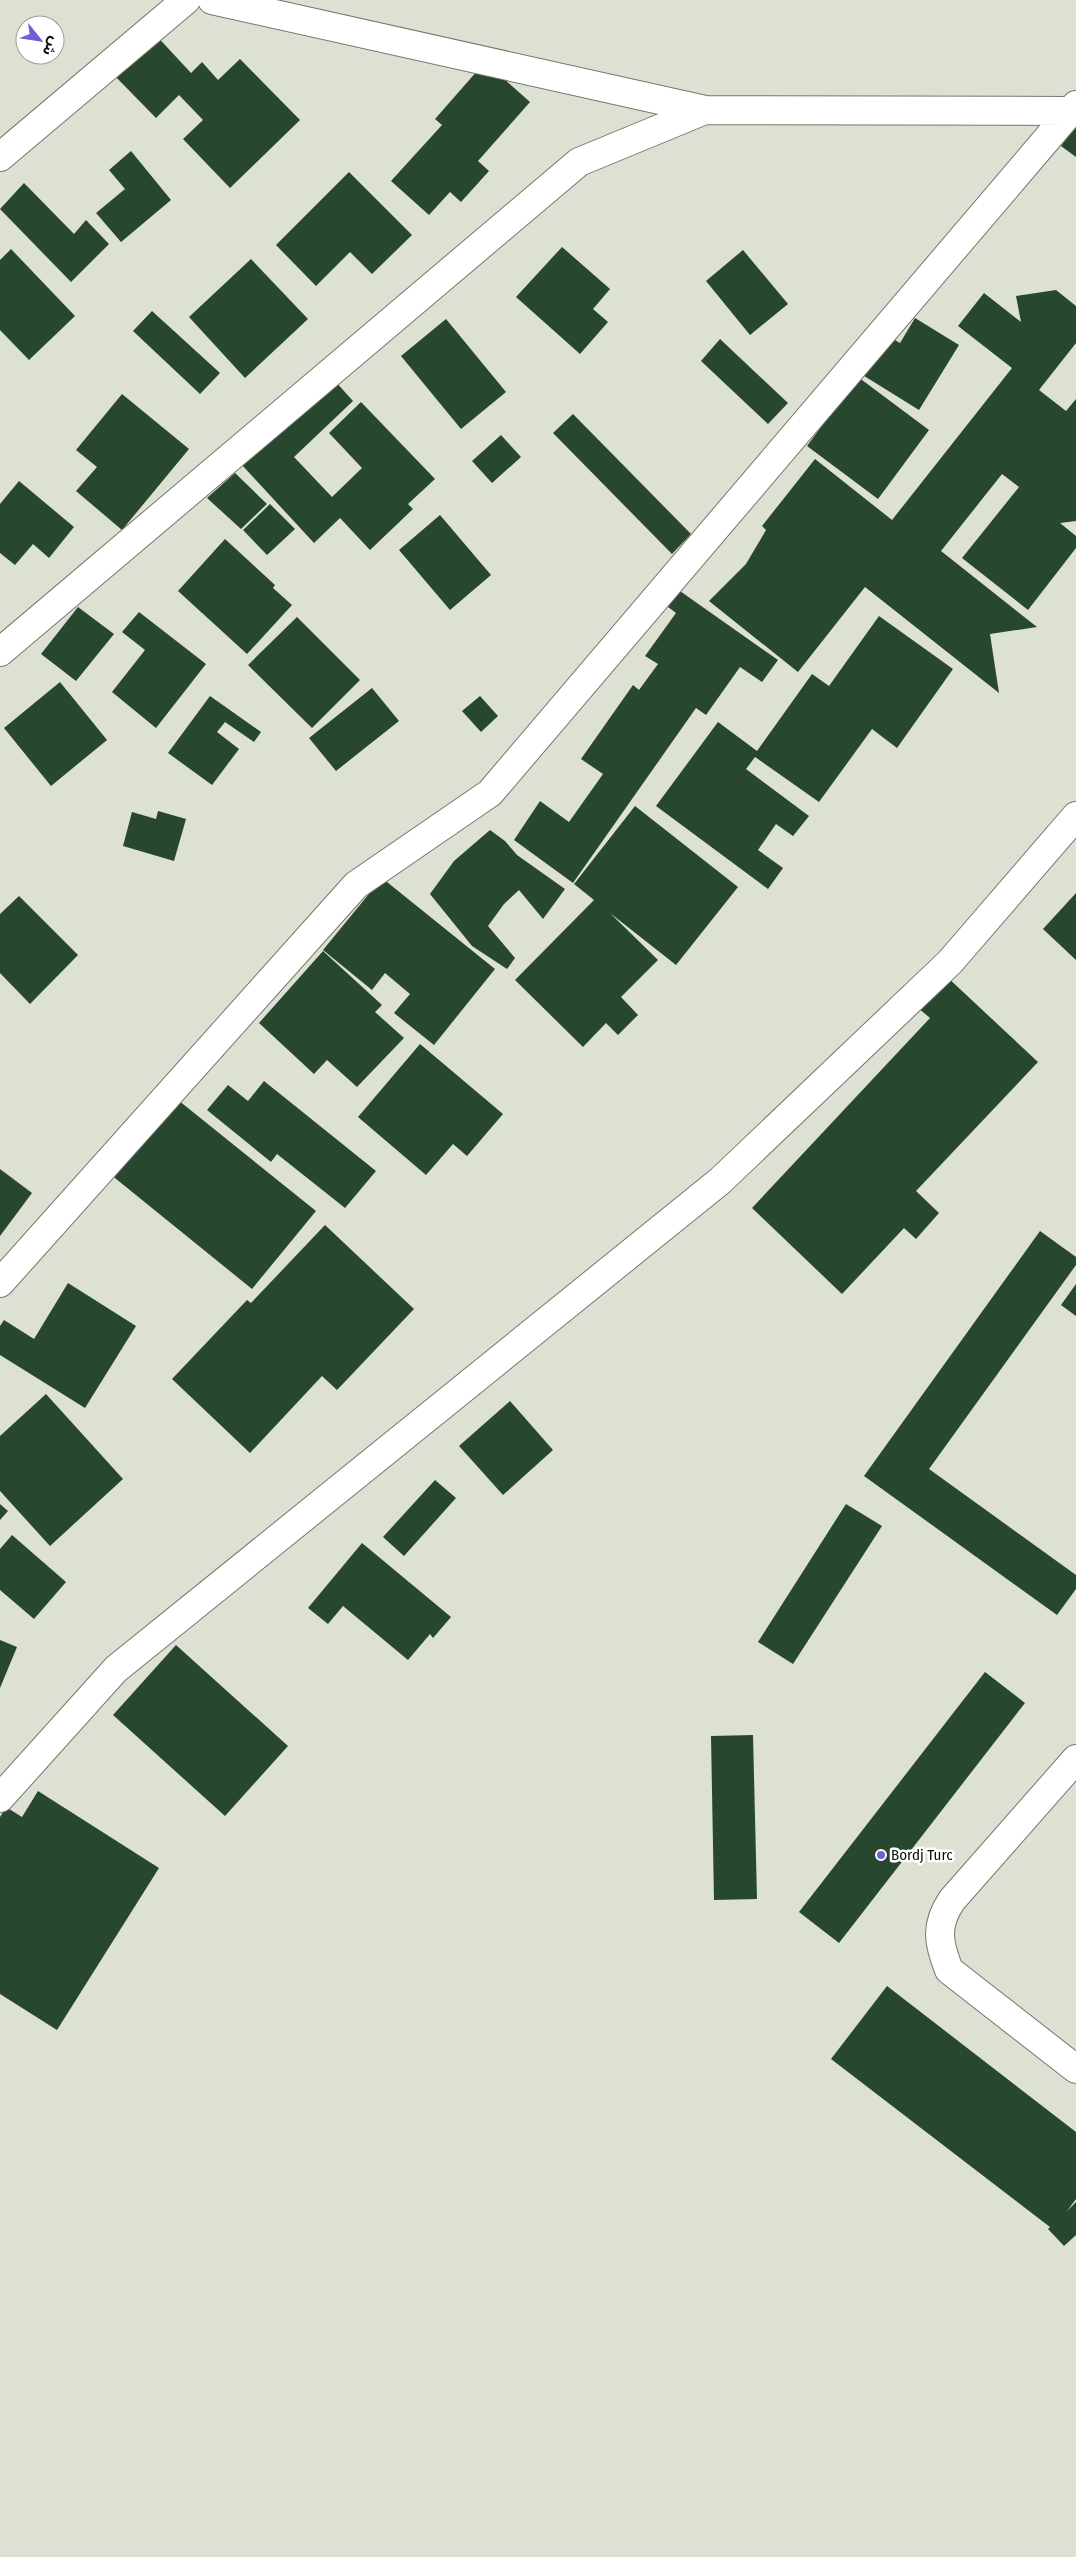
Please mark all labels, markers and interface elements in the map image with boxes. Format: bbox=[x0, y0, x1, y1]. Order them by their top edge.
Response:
north arrow bbox=[15, 15, 65, 65]
text: ش bbox=[39, 34, 63, 59]
place label: Bordj Turc bbox=[891, 1846, 953, 1864]
marker: Bordj Turc bbox=[875, 1849, 887, 1861]

